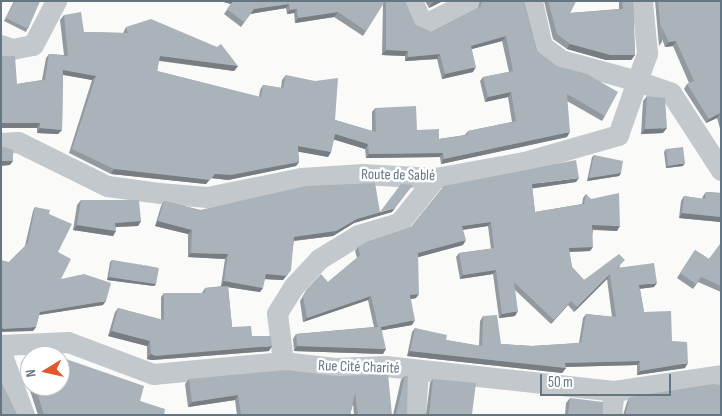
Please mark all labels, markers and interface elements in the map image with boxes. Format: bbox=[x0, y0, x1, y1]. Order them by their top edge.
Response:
street label: Route de Sablé bbox=[361, 165, 435, 185]
north arrow bbox=[20, 346, 70, 396]
street label: Rue Cité Charité bbox=[318, 357, 400, 377]
scale bar bbox=[542, 364, 673, 396]
text: N bbox=[22, 368, 40, 378]
text: 50 m bbox=[548, 373, 573, 392]

